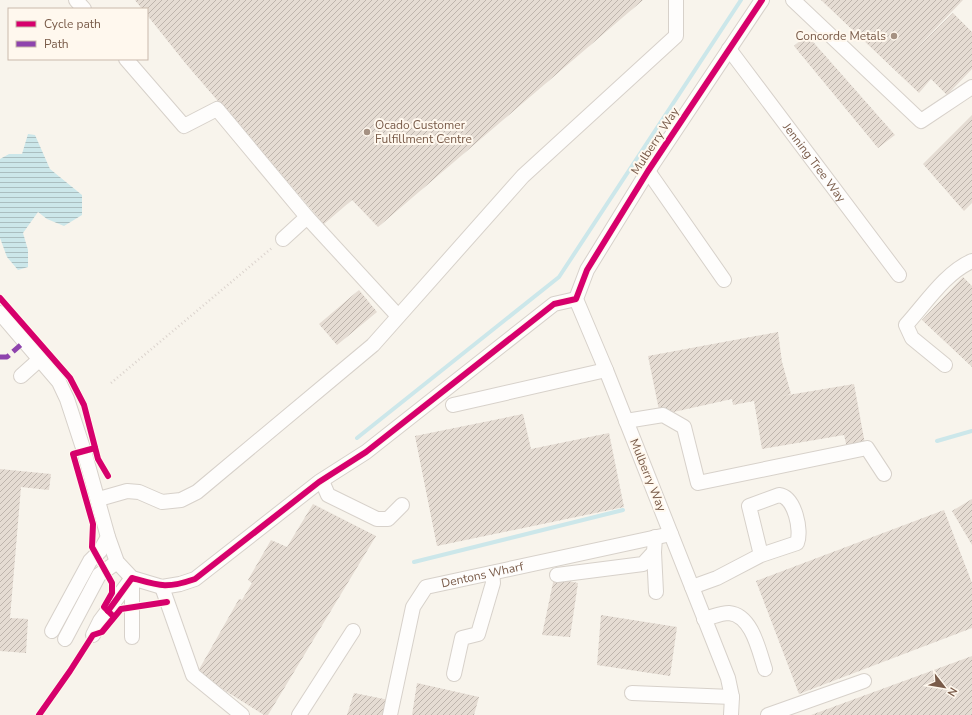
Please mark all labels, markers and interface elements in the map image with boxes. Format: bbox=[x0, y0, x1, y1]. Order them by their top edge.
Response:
legend bbox=[8, 8, 148, 60]
text: Cycle path bbox=[44, 16, 101, 32]
place label: Concorde Metals bbox=[796, 28, 886, 44]
marker: Concorde Metals bbox=[889, 31, 899, 41]
text: Path bbox=[44, 36, 69, 52]
street label: Mulberry Way bbox=[627, 104, 683, 178]
place label: Ocado Customer Fulfillment Centre bbox=[375, 117, 472, 147]
street label: Jenning Tree Way bbox=[779, 119, 850, 206]
marker: Ocado Customer Fulfillment Centre bbox=[362, 127, 372, 137]
street label: Mulberry Way bbox=[626, 436, 670, 515]
street label: Dentons Wharf bbox=[440, 558, 526, 591]
north arrow bbox=[924, 667, 964, 707]
text: N bbox=[944, 685, 961, 699]

